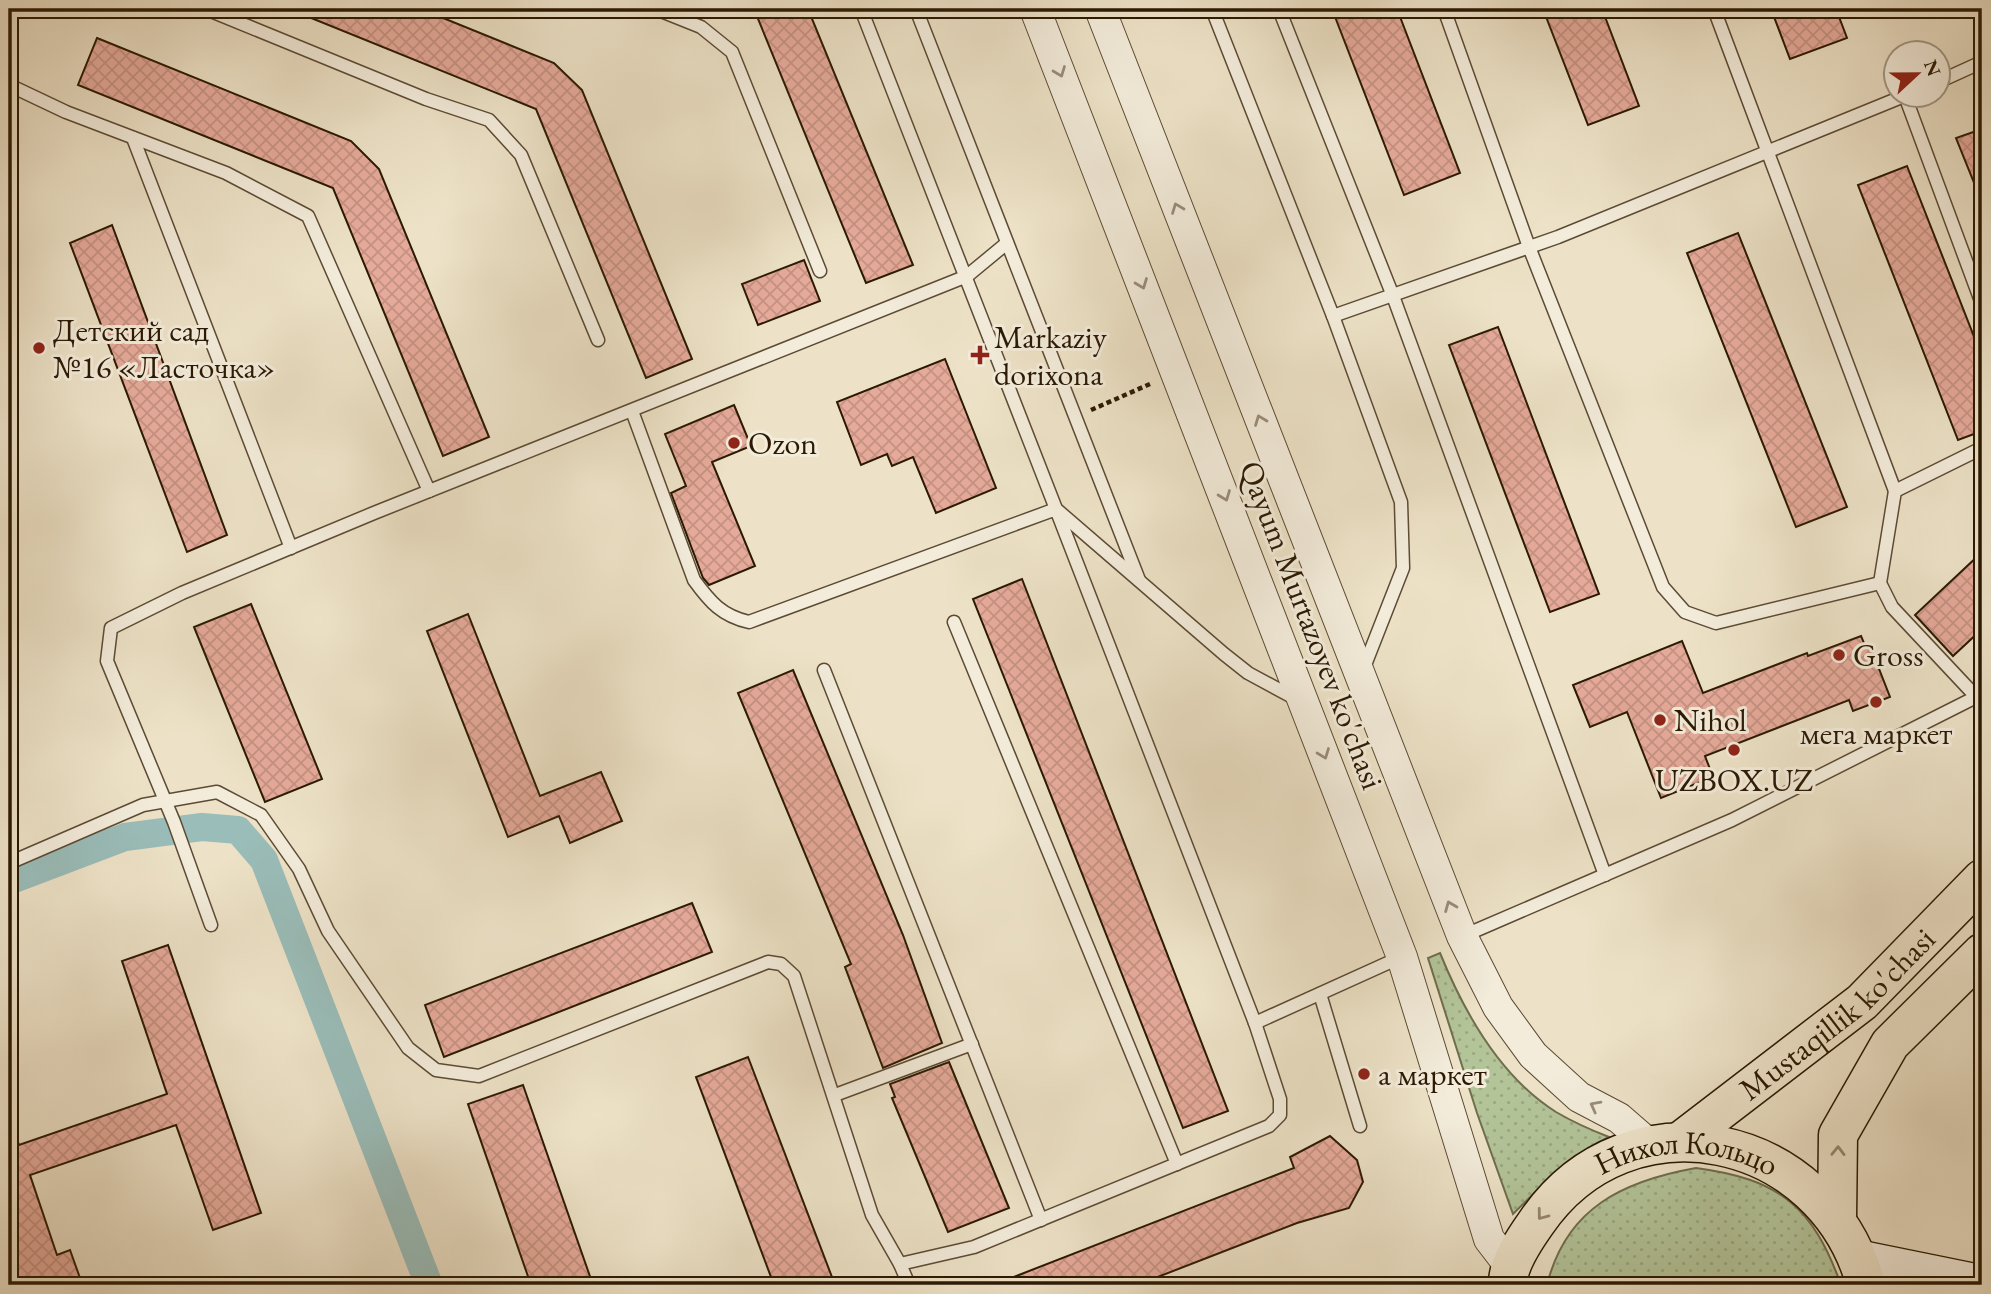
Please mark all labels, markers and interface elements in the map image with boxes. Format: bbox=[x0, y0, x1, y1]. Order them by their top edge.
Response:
north arrow bbox=[1882, 38, 1952, 108]
text: N bbox=[1918, 56, 1947, 80]
one-way arrow bbox=[1051, 66, 1065, 78]
one-way arrow bbox=[1172, 203, 1186, 215]
one-way arrow bbox=[1134, 278, 1148, 290]
place label: Детский сад №16 «Ласточка» bbox=[53, 309, 275, 388]
place label: Markaziy dorixona bbox=[994, 316, 1108, 395]
marker: Детский сад №16 «Ласточка» bbox=[31, 340, 47, 356]
marker: Markaziy dorixona bbox=[972, 347, 988, 363]
one-way arrow bbox=[1254, 415, 1268, 427]
place label: Ozon bbox=[748, 422, 817, 464]
marker: Ozon bbox=[726, 435, 742, 451]
street label: Qayum Murtazoyev ko'chasi bbox=[1230, 455, 1394, 795]
one-way arrow bbox=[1216, 490, 1230, 502]
place label: Gross bbox=[1853, 634, 1924, 676]
marker: Gross bbox=[1831, 647, 1847, 663]
marker: мега маркет bbox=[1868, 694, 1884, 710]
place label: Nihol bbox=[1674, 699, 1747, 741]
marker: Nihol bbox=[1652, 712, 1668, 728]
place label: мега маркет bbox=[1800, 712, 1952, 754]
marker: UZBOX.UZ bbox=[1726, 742, 1742, 758]
one-way arrow bbox=[1316, 748, 1330, 760]
place label: UZBOX.UZ bbox=[1655, 759, 1813, 801]
one-way arrow bbox=[1445, 900, 1459, 912]
street label: Mustaqillik ko'chasi bbox=[1730, 918, 1944, 1110]
place label: а маркет bbox=[1378, 1053, 1487, 1095]
marker: а маркет bbox=[1356, 1066, 1372, 1082]
one-way arrow bbox=[1590, 1100, 1602, 1114]
text: Нихол Кольцо bbox=[1587, 1121, 1786, 1186]
one-way arrow bbox=[1830, 1145, 1846, 1156]
street label: Нихол Кольцо bbox=[1593, 1156, 1781, 1194]
one-way arrow bbox=[1537, 1207, 1550, 1220]

